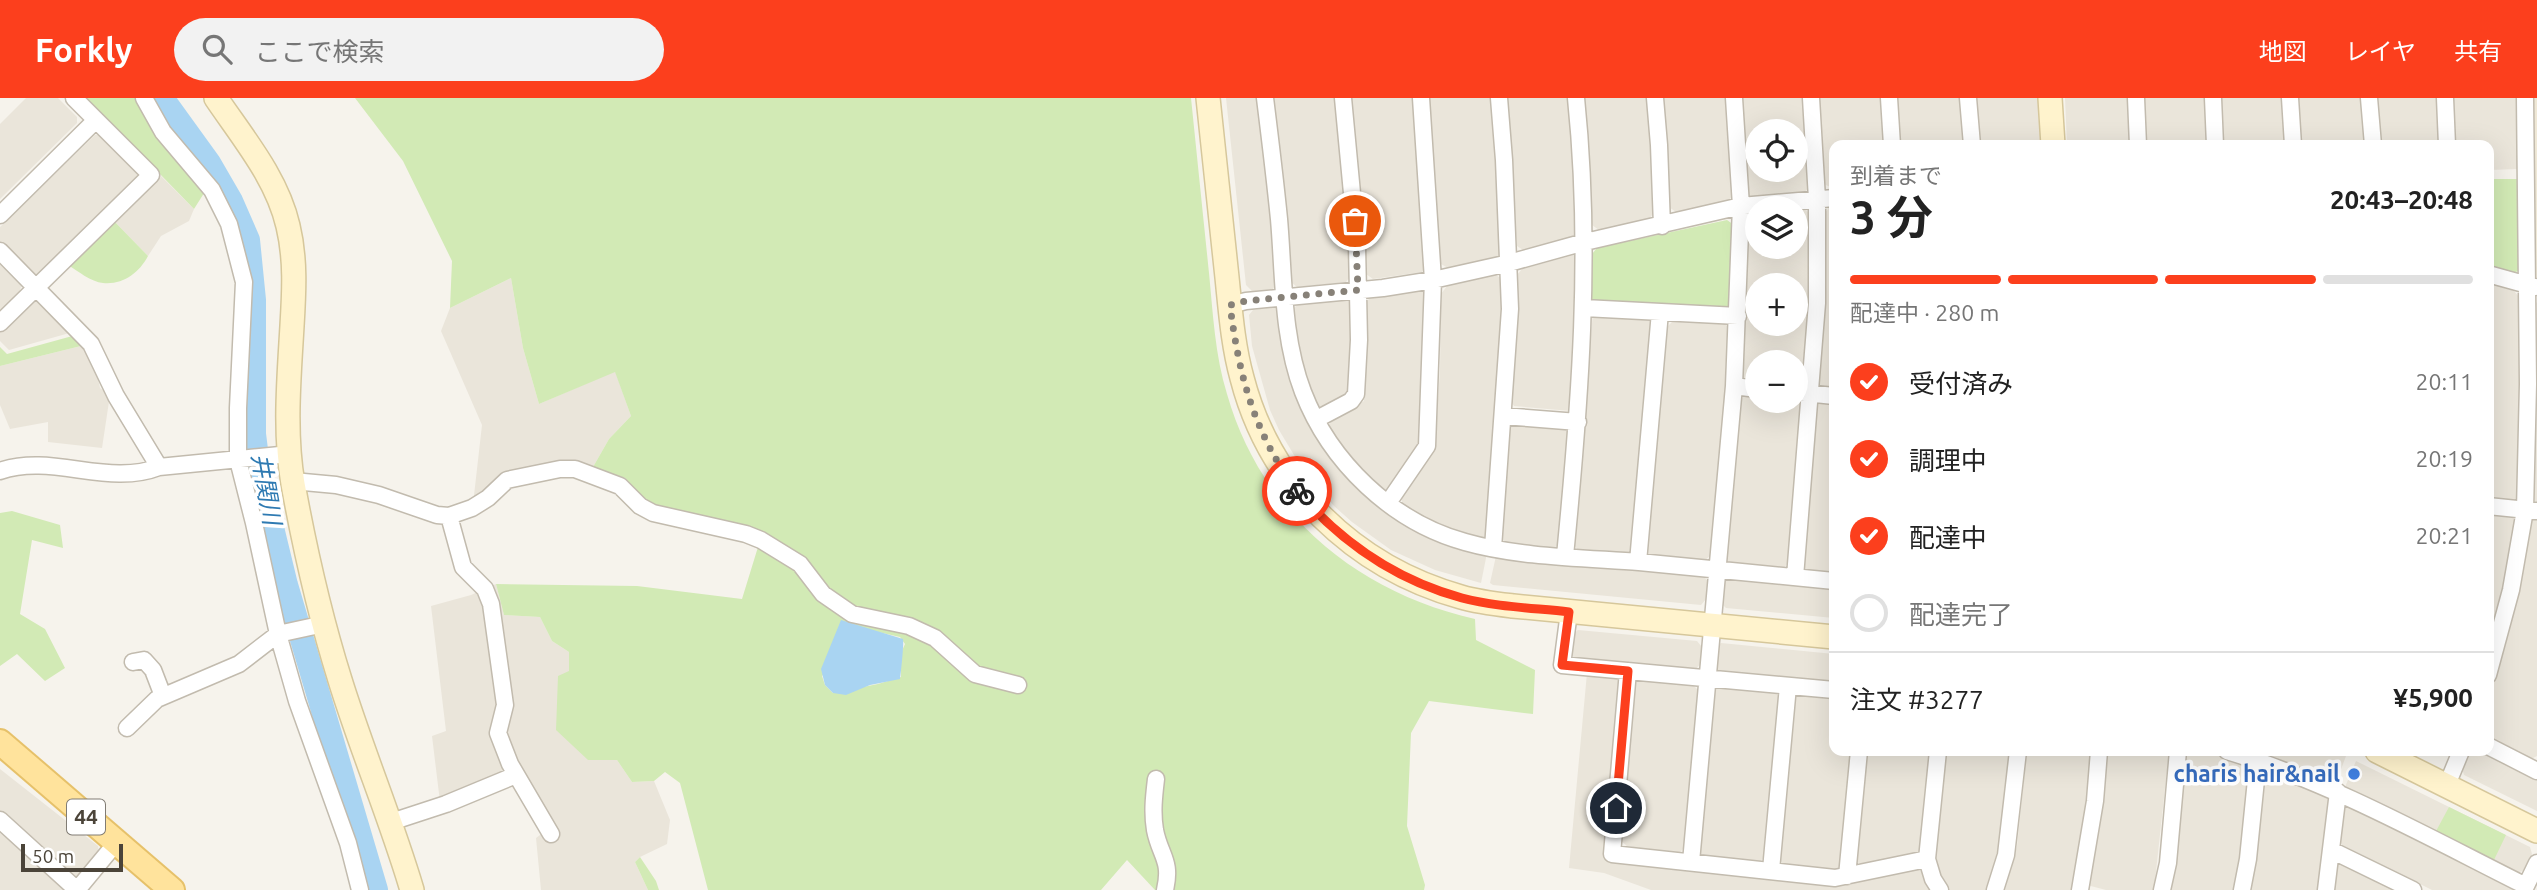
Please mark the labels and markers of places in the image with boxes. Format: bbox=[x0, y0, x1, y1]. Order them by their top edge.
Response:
pin bbox=[1325, 191, 1385, 251]
place label: charis hair&nail bbox=[2174, 761, 2340, 786]
marker: charis hair&nail bbox=[2346, 766, 2362, 782]
pin bbox=[1586, 778, 1646, 838]

